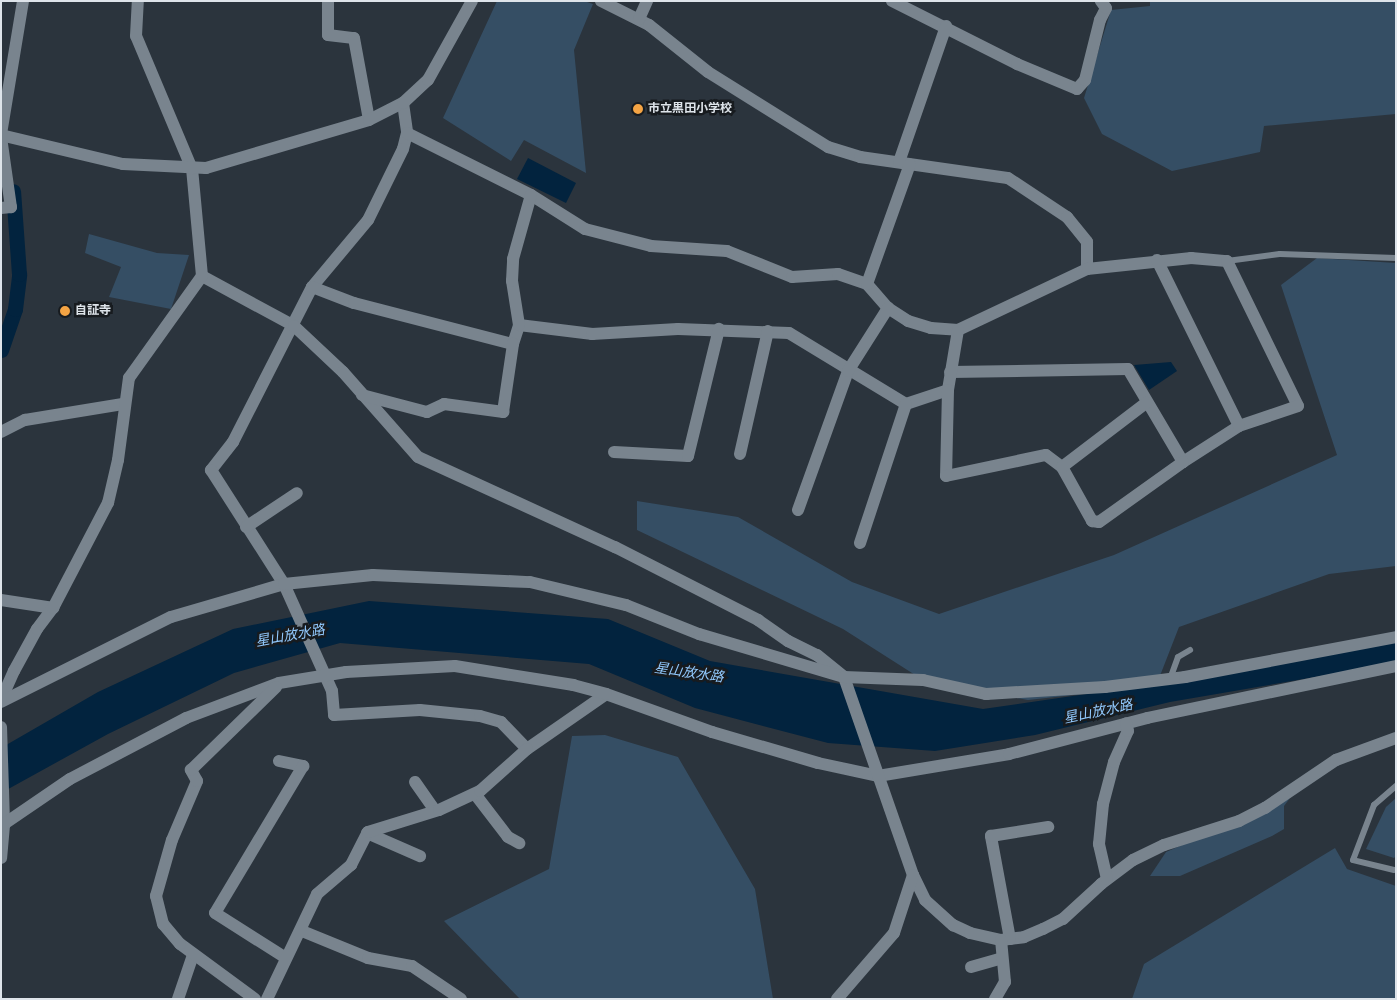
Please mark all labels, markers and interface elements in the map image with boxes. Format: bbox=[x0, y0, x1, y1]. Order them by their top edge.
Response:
place label: 市立黒田小学校 bbox=[648, 102, 732, 116]
marker: 市立黒田小学校 bbox=[632, 103, 644, 115]
place label: 自証寺 bbox=[75, 304, 111, 318]
marker: 自証寺 bbox=[59, 305, 71, 317]
water label: 星山放水路 bbox=[254, 621, 326, 649]
water label: 星山放水路 bbox=[653, 659, 725, 685]
water label: 星山放水路 bbox=[1062, 696, 1134, 726]

